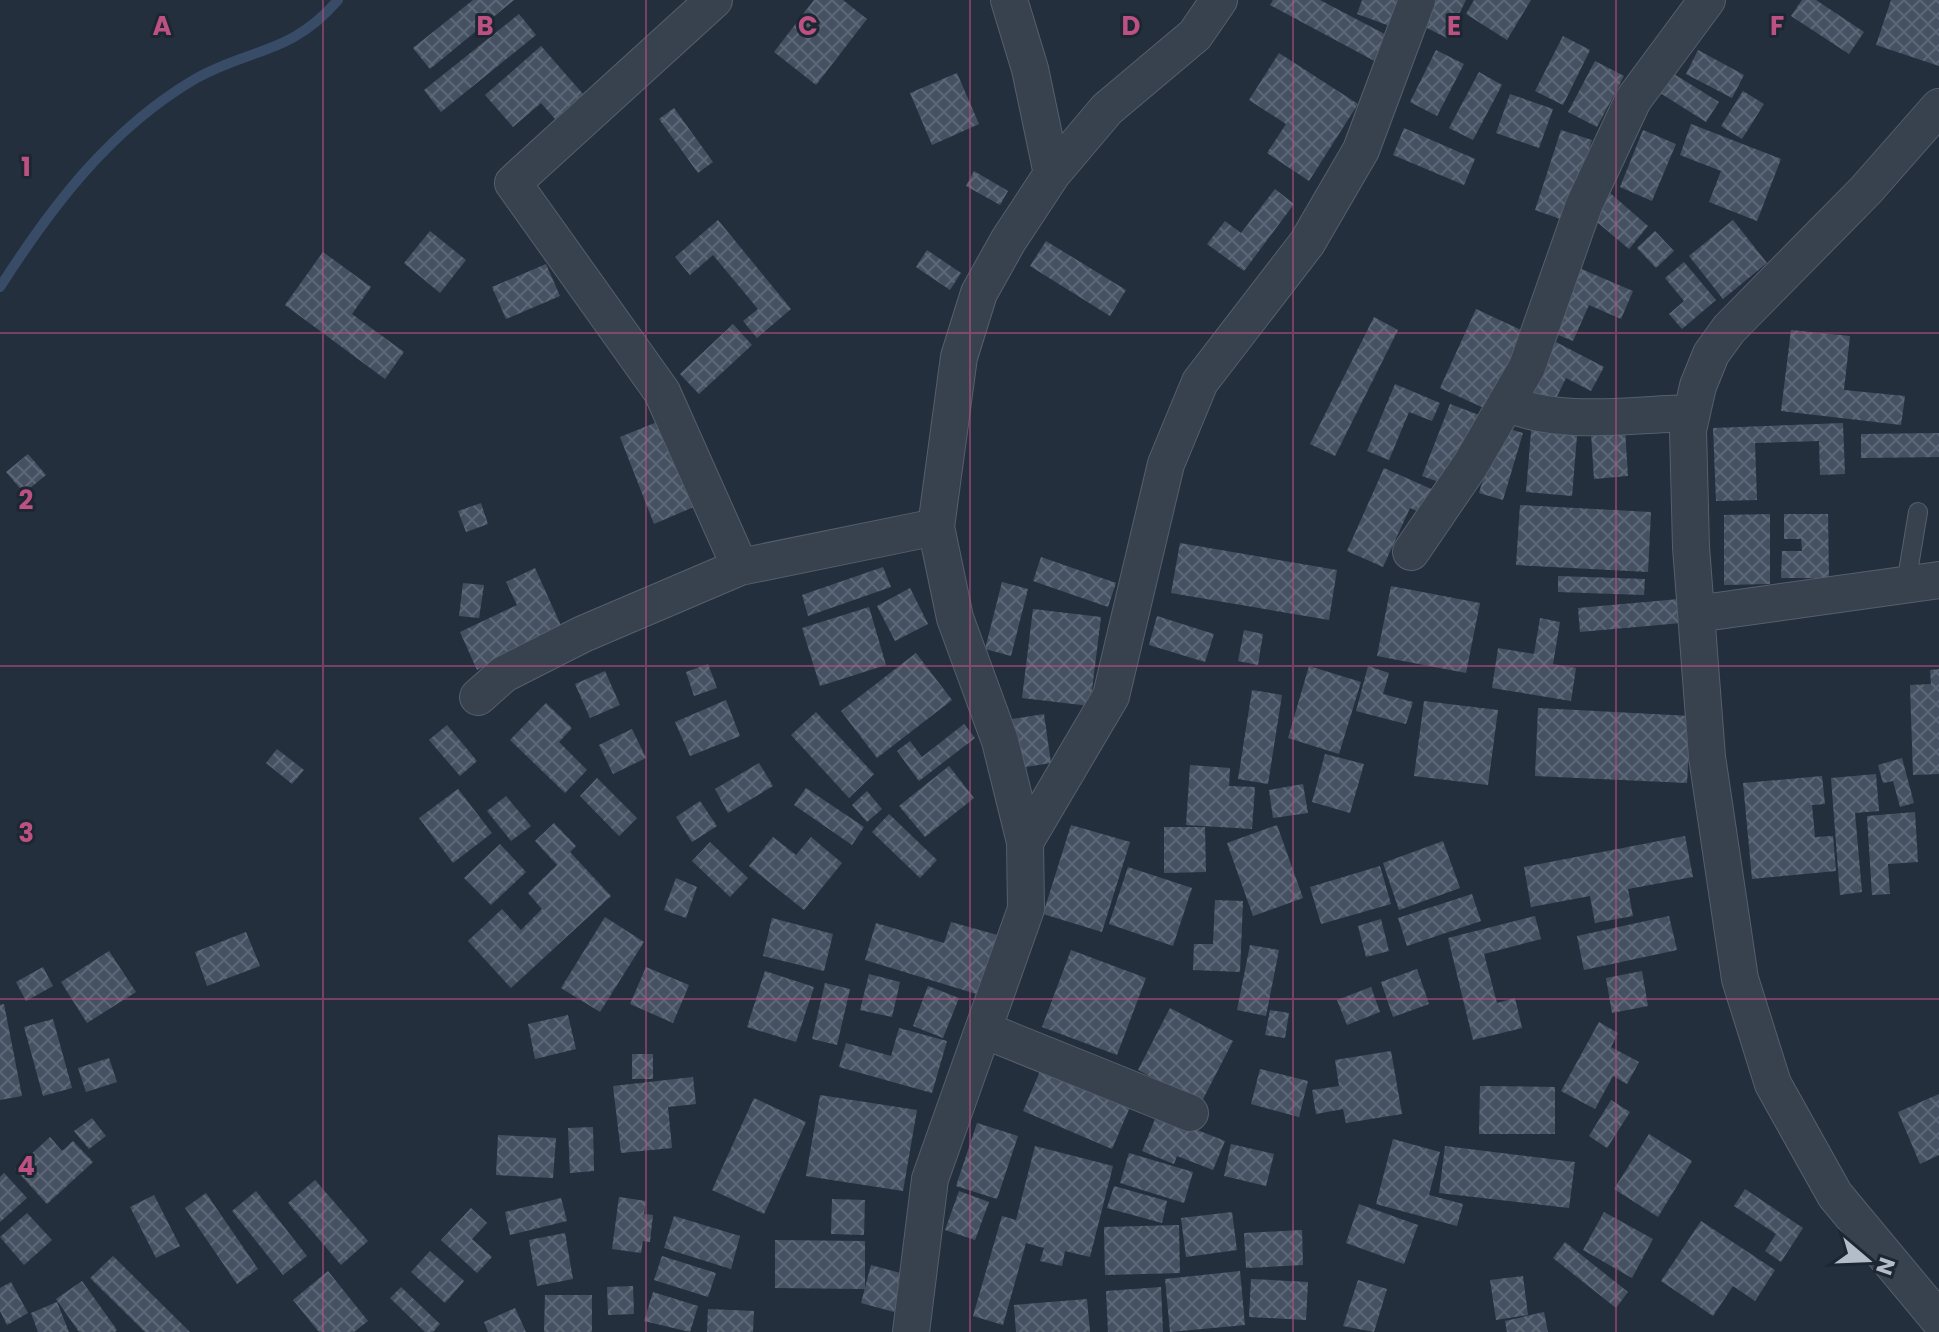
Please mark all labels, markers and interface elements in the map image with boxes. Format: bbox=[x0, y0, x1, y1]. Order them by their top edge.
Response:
text: A bbox=[152, 8, 172, 44]
text: B bbox=[476, 8, 494, 44]
text: C bbox=[798, 8, 818, 44]
text: D bbox=[1122, 8, 1141, 44]
text: E bbox=[1447, 8, 1461, 44]
text: F bbox=[1770, 8, 1784, 44]
text: 1 bbox=[21, 149, 31, 185]
text: 2 bbox=[19, 482, 34, 518]
text: 3 bbox=[18, 815, 34, 851]
text: 4 bbox=[17, 1148, 35, 1184]
north arrow bbox=[1827, 1220, 1907, 1300]
text: N bbox=[1868, 1253, 1903, 1279]

